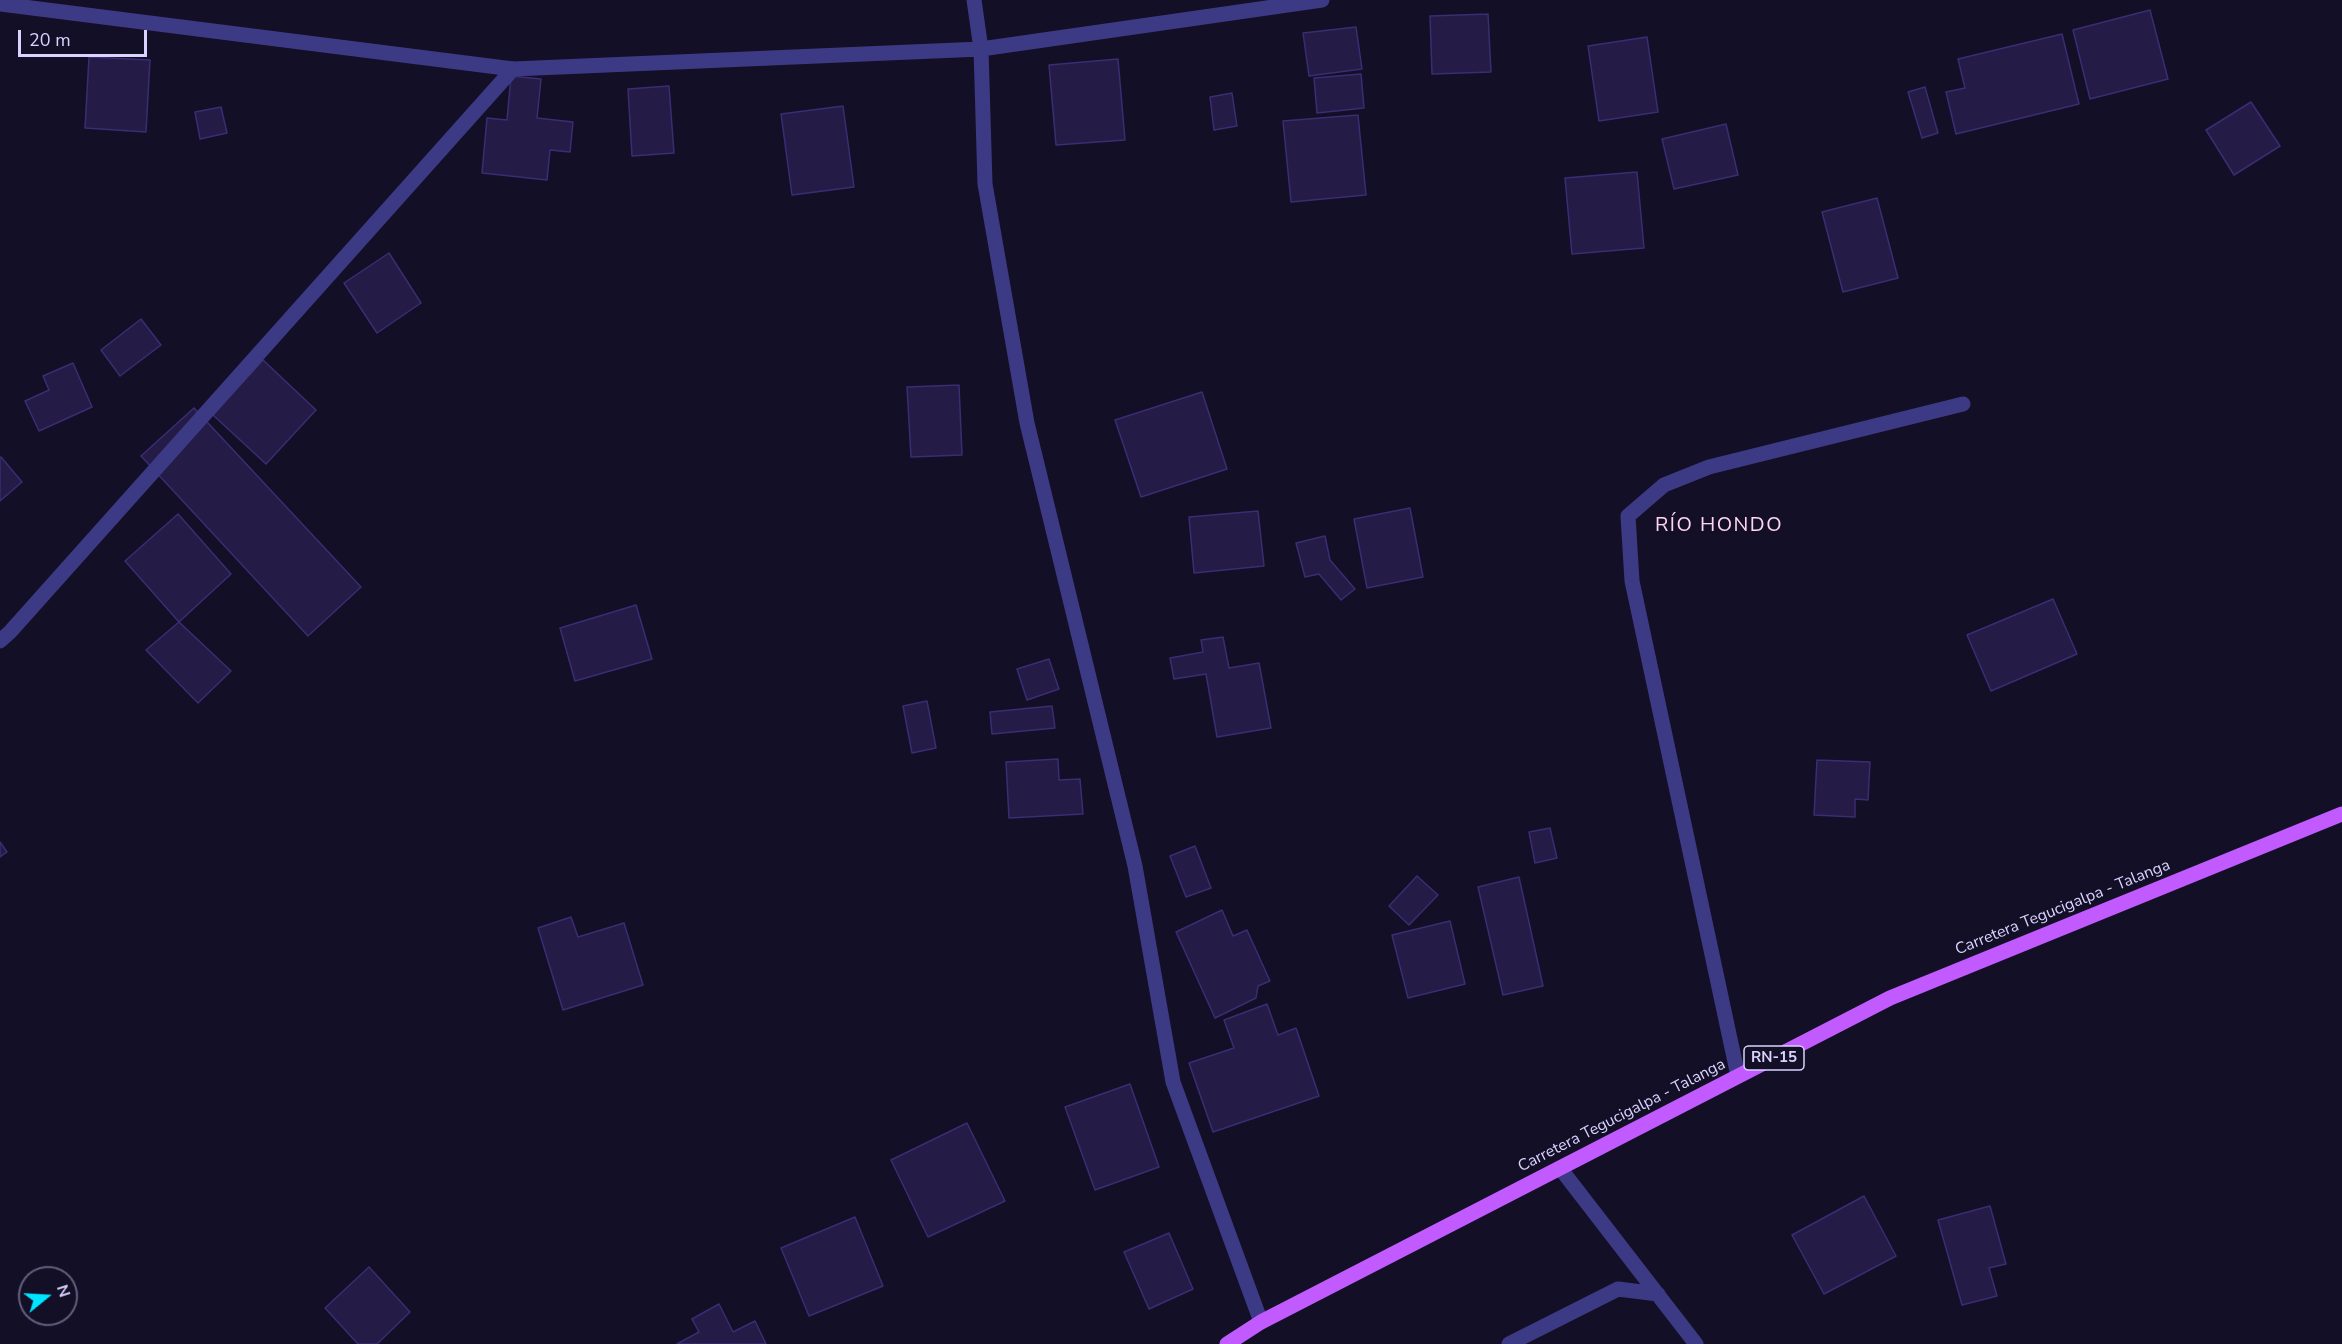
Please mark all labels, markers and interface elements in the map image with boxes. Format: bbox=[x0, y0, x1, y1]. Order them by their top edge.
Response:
scale bar bbox=[21, 18, 150, 56]
text: 20 m bbox=[29, 28, 71, 52]
district label: RÍO HONDO bbox=[1655, 514, 1783, 538]
street label: Carretera Tegucigalpa - Talanga bbox=[1953, 856, 2173, 960]
road number: RN-15 bbox=[1744, 1046, 1804, 1070]
street label: Carretera Tegucigalpa - Talanga bbox=[1515, 1055, 1729, 1177]
north arrow bbox=[18, 1266, 78, 1326]
text: N bbox=[51, 1282, 76, 1300]

